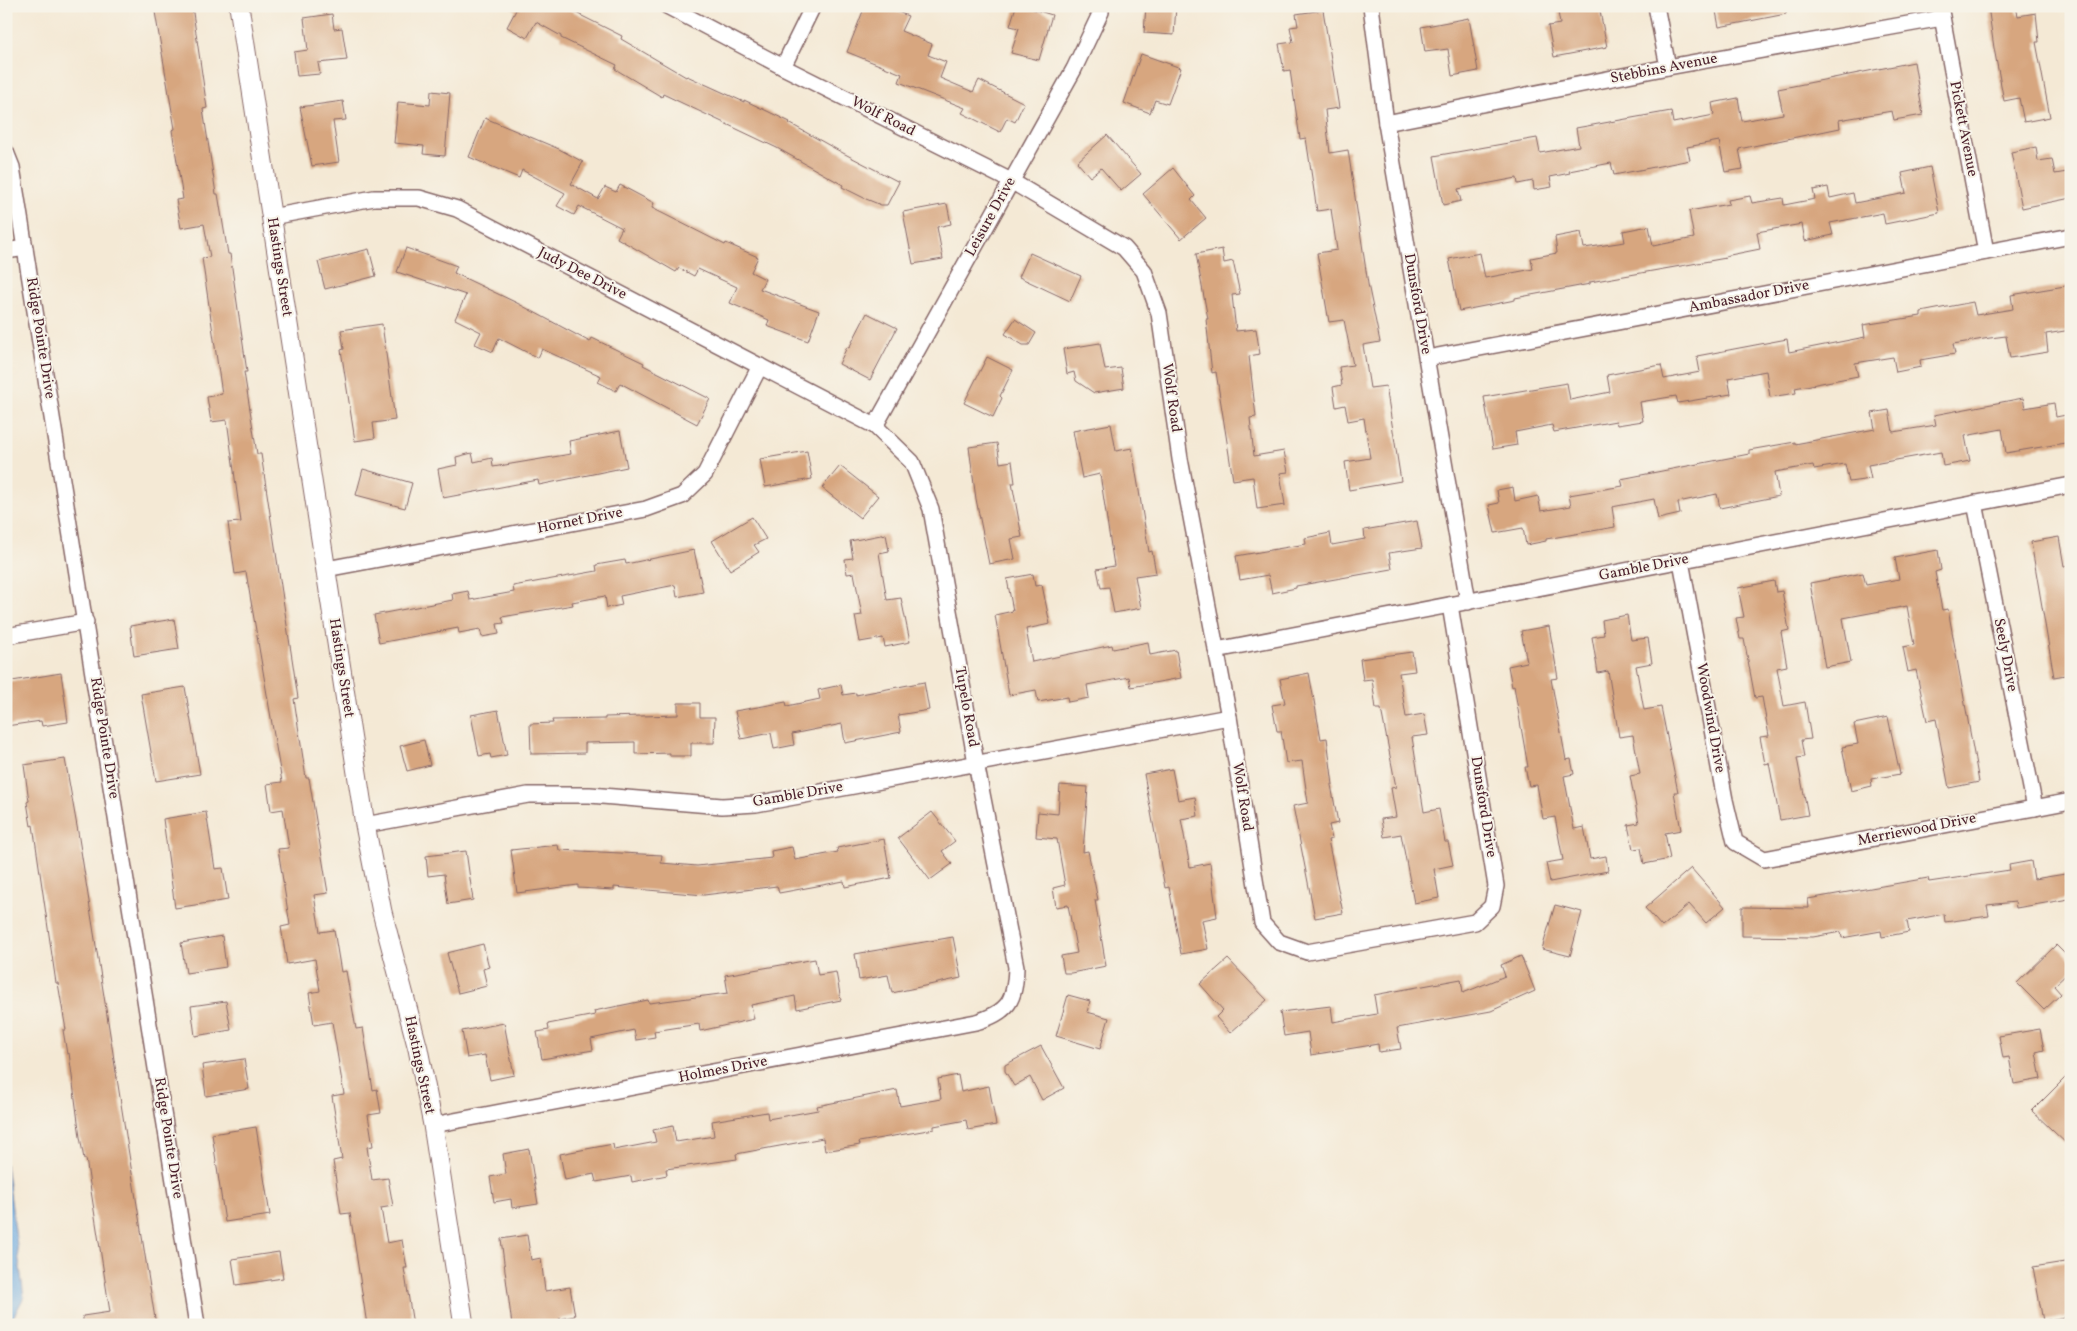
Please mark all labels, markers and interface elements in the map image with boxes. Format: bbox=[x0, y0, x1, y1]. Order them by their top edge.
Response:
street label: Stebbins Avenue bbox=[1609, 48, 1719, 90]
street label: Pickett Avenue bbox=[1943, 79, 1983, 179]
street label: Wolf Road bbox=[847, 92, 919, 142]
street label: Leisure Drive bbox=[961, 173, 1021, 261]
street label: Hastings Street bbox=[261, 216, 297, 318]
street label: Judy Dee Drive bbox=[534, 243, 630, 305]
street label: Dunsford Drive bbox=[1398, 252, 1436, 356]
street label: Ambassador Drive bbox=[1687, 275, 1811, 319]
street label: Ridge Pointe Drive bbox=[20, 276, 60, 400]
street label: Wolf Road bbox=[1156, 362, 1186, 434]
street label: Hornet Drive bbox=[536, 502, 624, 540]
street label: Gamble Drive bbox=[1597, 549, 1691, 587]
street label: Hastings Street bbox=[323, 617, 359, 719]
street label: Seely Drive bbox=[1988, 617, 2022, 693]
street label: Woodwind Drive bbox=[1690, 661, 1730, 775]
street label: Tupelo Road bbox=[949, 665, 983, 749]
street label: Ridge Pointe Drive bbox=[84, 676, 124, 800]
street label: Dunsford Drive bbox=[1465, 755, 1501, 859]
street label: Wolf Road bbox=[1226, 761, 1258, 833]
street label: Gamble Drive bbox=[751, 777, 845, 813]
street label: Merriewood Drive bbox=[1856, 808, 1978, 852]
street label: Hastings Street bbox=[398, 1014, 440, 1116]
street label: Holmes Drive bbox=[677, 1051, 769, 1089]
street label: Ridge Pointe Drive bbox=[148, 1076, 188, 1200]

